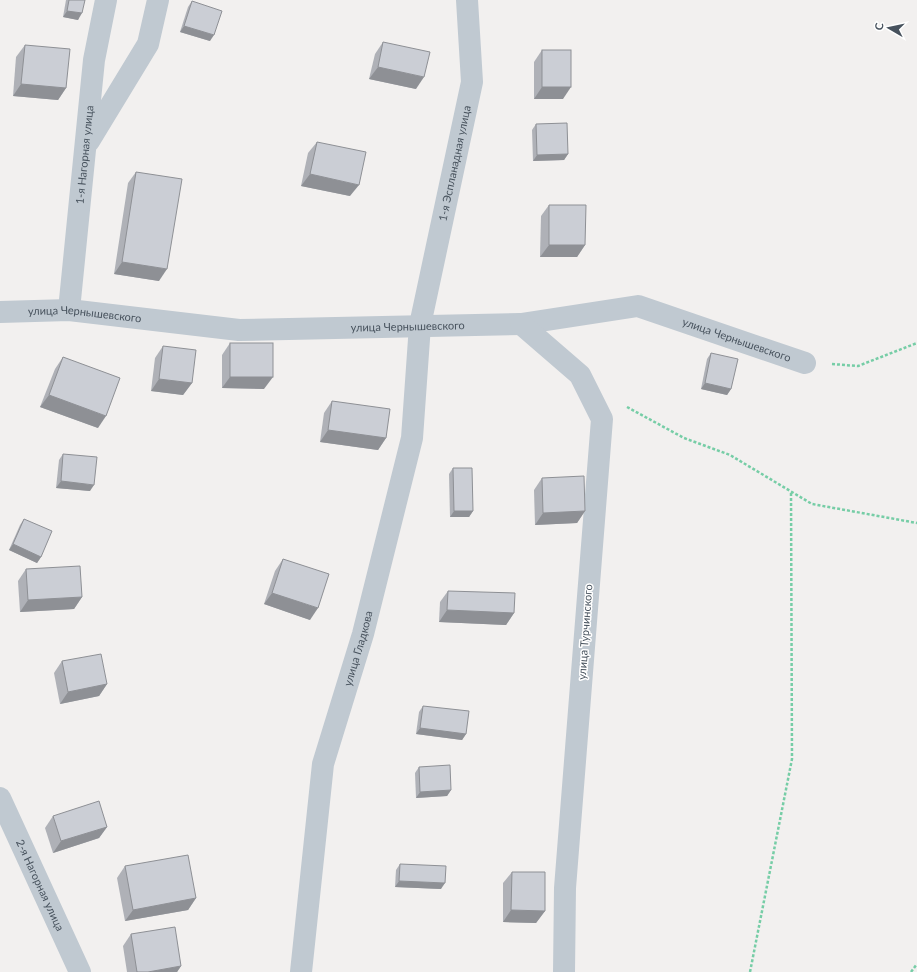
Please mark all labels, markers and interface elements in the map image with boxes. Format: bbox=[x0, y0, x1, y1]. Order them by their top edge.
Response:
north arrow bbox=[869, 8, 909, 48]
text: С bbox=[872, 21, 886, 31]
street label: 1-я Эспланадная улица bbox=[435, 104, 473, 222]
street label: 1-я Нагорная улица bbox=[73, 105, 95, 205]
street label: улица Чернышевского bbox=[28, 303, 142, 324]
street label: улица Чернышевского bbox=[681, 315, 793, 364]
street label: улица Чернышевского bbox=[351, 318, 465, 334]
street label: улица Турчинского bbox=[575, 584, 594, 680]
street label: улица Гладкова bbox=[340, 609, 375, 688]
street label: 2-я Нагорная улица bbox=[14, 837, 67, 933]

